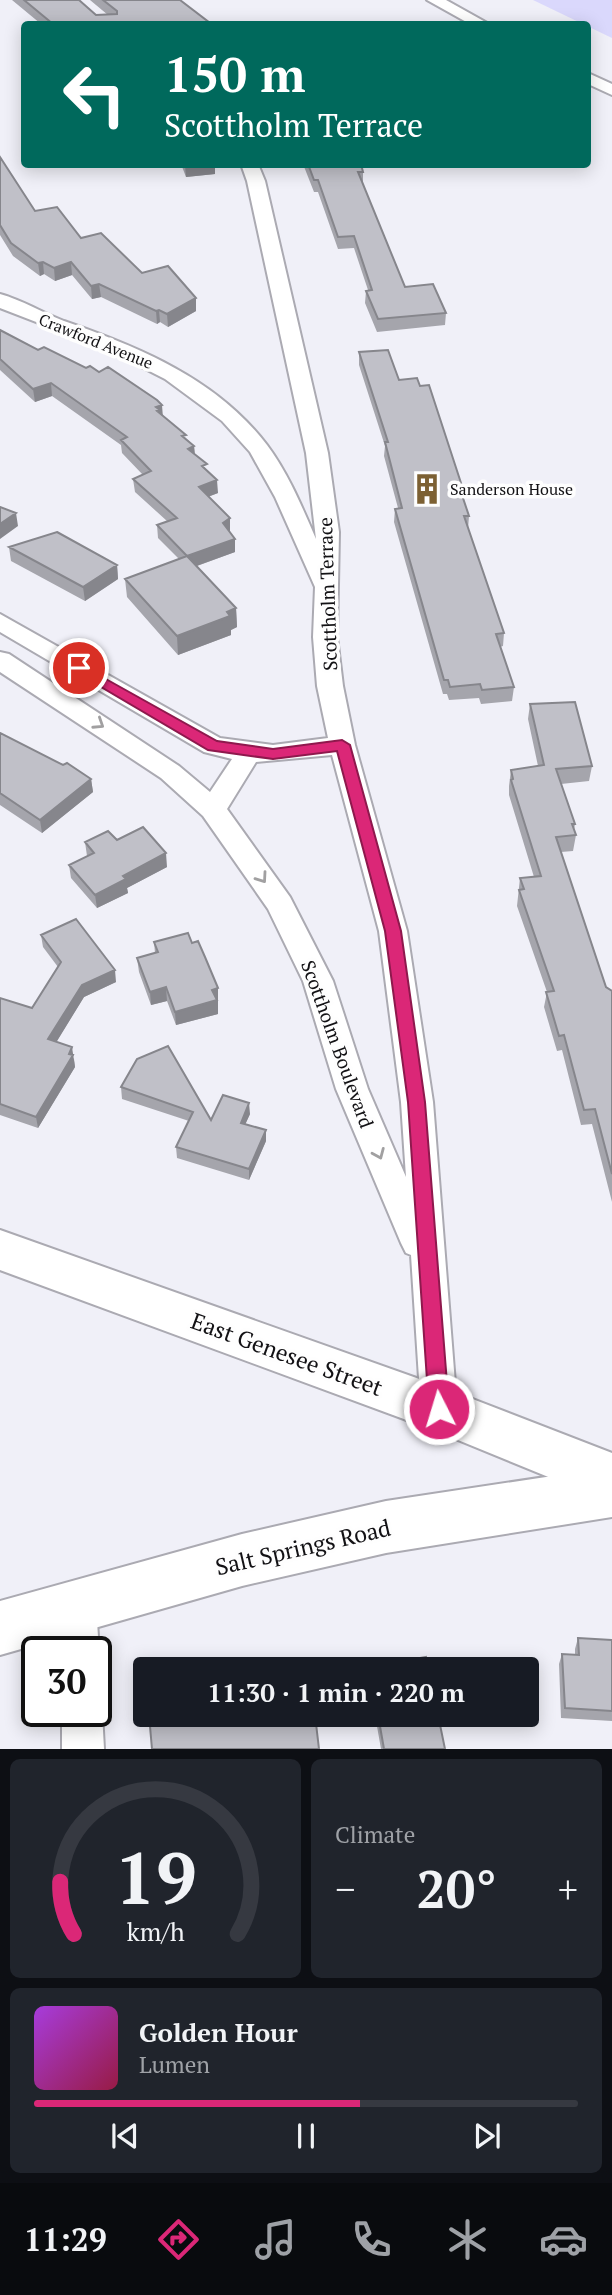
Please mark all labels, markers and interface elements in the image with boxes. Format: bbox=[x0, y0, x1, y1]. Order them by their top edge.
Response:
text: 150 m bbox=[164, 41, 306, 106]
icon: left bbox=[49, 49, 140, 140]
text: Scottholm Terrace bbox=[164, 104, 423, 146]
street label: Crawford Avenue bbox=[36, 308, 156, 374]
building icon: Sanderson House bbox=[410, 472, 444, 506]
place label: Sanderson House bbox=[450, 478, 573, 500]
street label: Scottholm Terrace bbox=[312, 517, 342, 671]
pin bbox=[49, 638, 109, 698]
icon: arrive bbox=[60, 649, 98, 687]
one-way arrow bbox=[91, 715, 104, 728]
one-way arrow bbox=[254, 870, 266, 883]
street label: Scottholm Boulevard bbox=[296, 957, 380, 1132]
one-way arrow bbox=[371, 1146, 385, 1159]
street label: East Genesee Street bbox=[187, 1305, 388, 1403]
position arrow bbox=[402, 1372, 476, 1446]
street label: Salt Springs Road bbox=[212, 1512, 394, 1582]
speed limit sign: 30 bbox=[21, 1636, 112, 1727]
text: 11:30 · 1 min · 220 m bbox=[207, 1675, 465, 1709]
text: Climate bbox=[335, 1819, 415, 1850]
text: 19 bbox=[114, 1829, 197, 1926]
text: 20° bbox=[416, 1854, 497, 1923]
text: − bbox=[335, 1864, 355, 1914]
text: + bbox=[558, 1864, 578, 1914]
text: km/h bbox=[127, 1915, 185, 1948]
text: Golden Hour bbox=[139, 2015, 298, 2049]
text: Lumen bbox=[139, 2049, 210, 2080]
icon: previous bbox=[106, 2117, 144, 2155]
icon: pause bbox=[287, 2117, 325, 2155]
icon: next bbox=[468, 2117, 506, 2155]
icon: directions bbox=[154, 2215, 203, 2264]
icon: music bbox=[251, 2215, 300, 2264]
icon: phone bbox=[347, 2215, 396, 2264]
icon: climate bbox=[443, 2215, 492, 2264]
icon: car bbox=[539, 2215, 588, 2264]
text: 11:29 bbox=[24, 2218, 107, 2260]

